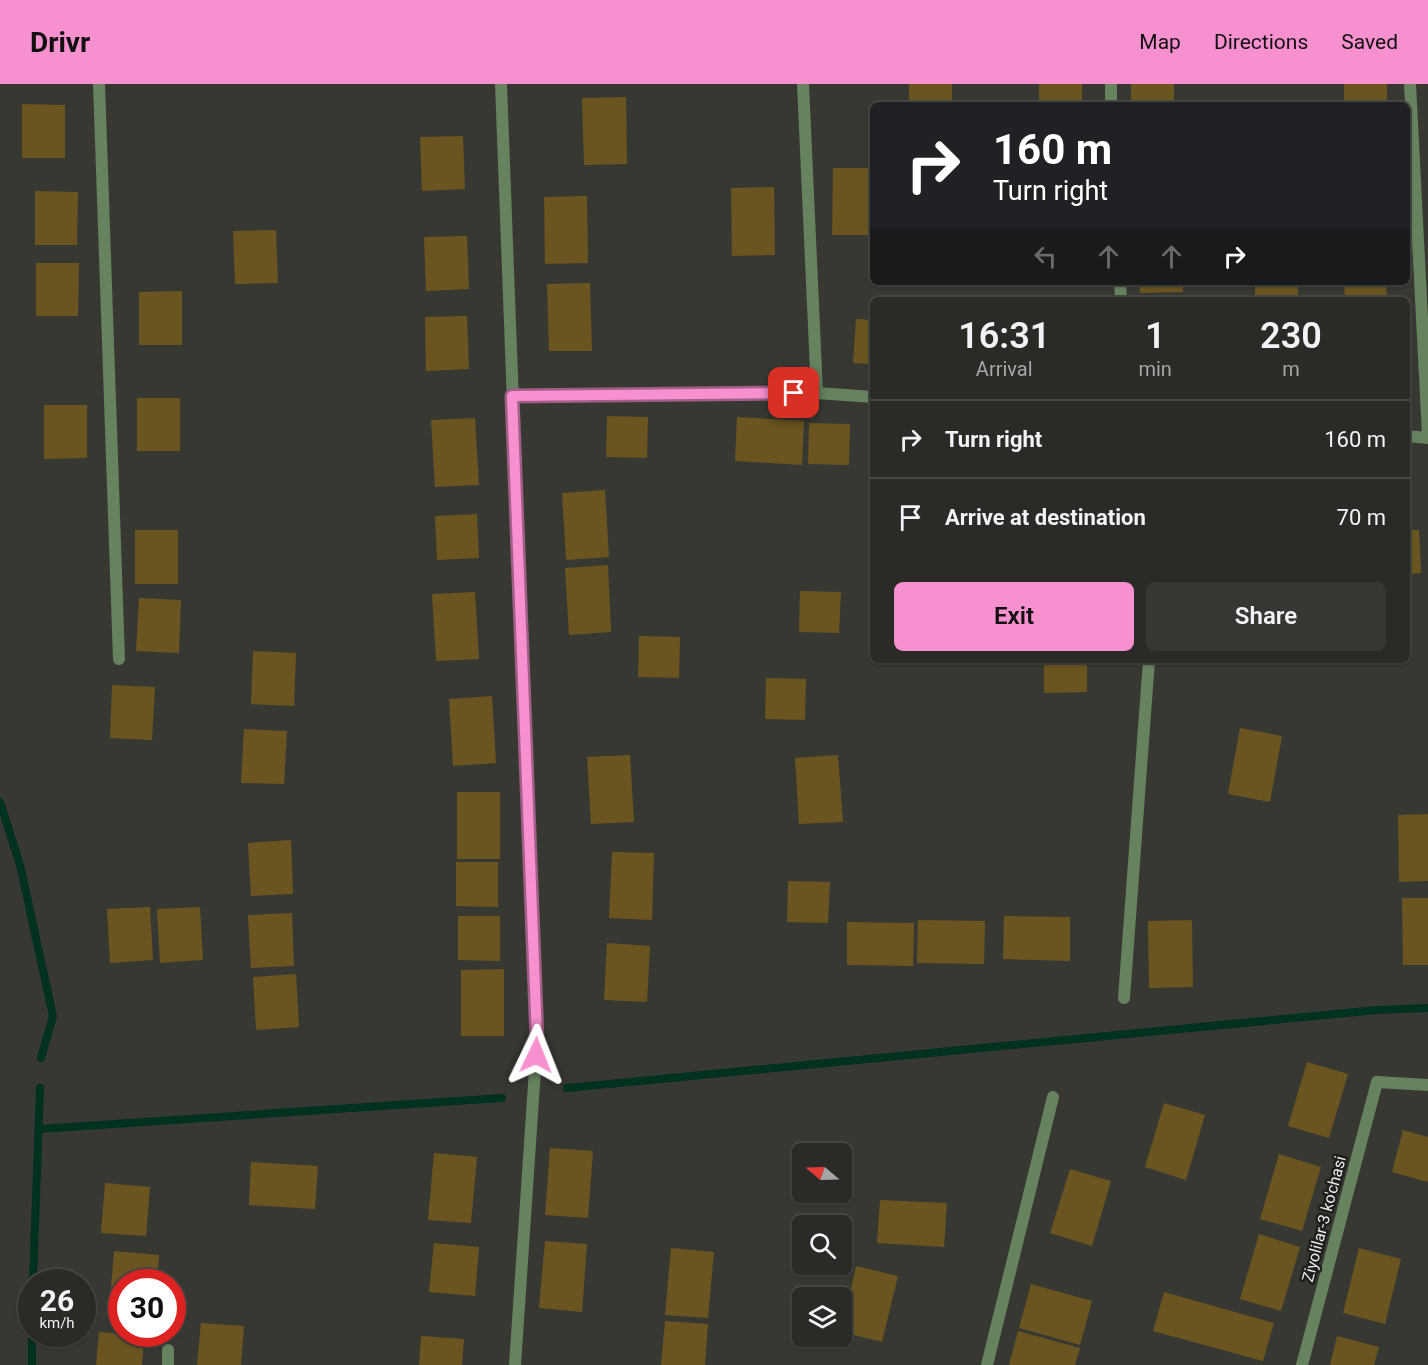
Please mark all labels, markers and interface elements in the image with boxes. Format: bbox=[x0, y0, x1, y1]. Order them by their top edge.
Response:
text: Drivr bbox=[30, 26, 90, 59]
text: Map bbox=[1139, 30, 1181, 54]
text: Directions bbox=[1214, 30, 1308, 54]
text: Saved bbox=[1341, 30, 1398, 54]
text: 160 m bbox=[993, 125, 1112, 174]
icon: right bbox=[894, 126, 972, 204]
text: Turn right bbox=[993, 175, 1108, 207]
icon: left bbox=[1029, 240, 1062, 273]
icon: ahead bbox=[1092, 240, 1125, 273]
icon: ahead bbox=[1155, 240, 1188, 273]
icon: right bbox=[1218, 240, 1251, 273]
text: 16:31 bbox=[958, 315, 1050, 357]
text: 1 bbox=[1145, 315, 1165, 357]
text: 230 bbox=[1260, 315, 1322, 357]
text: Arrival bbox=[976, 357, 1033, 381]
text: min bbox=[1138, 357, 1172, 381]
text: m bbox=[1282, 357, 1300, 381]
pin bbox=[768, 367, 819, 418]
icon: arrive bbox=[777, 376, 810, 409]
icon: right bbox=[894, 423, 927, 456]
text: Turn right bbox=[945, 427, 1042, 452]
text: 160 m bbox=[1324, 427, 1386, 452]
icon: arrive bbox=[894, 501, 927, 534]
text: Arrive at destination bbox=[945, 505, 1146, 530]
text: 70 m bbox=[1337, 505, 1386, 530]
button: Exit bbox=[894, 582, 1134, 651]
button: Share bbox=[1146, 582, 1386, 651]
position arrow bbox=[504, 1023, 568, 1087]
north arrow bbox=[792, 1143, 852, 1203]
map controls bbox=[792, 1143, 852, 1347]
street label: Ziyolilar-3 ko'chasi bbox=[1298, 1154, 1350, 1284]
button: search bbox=[792, 1215, 852, 1275]
speed limit sign: 30 bbox=[108, 1269, 186, 1347]
text: 26 bbox=[40, 1283, 74, 1318]
button: layers bbox=[792, 1287, 852, 1347]
text: km/h bbox=[39, 1314, 75, 1332]

